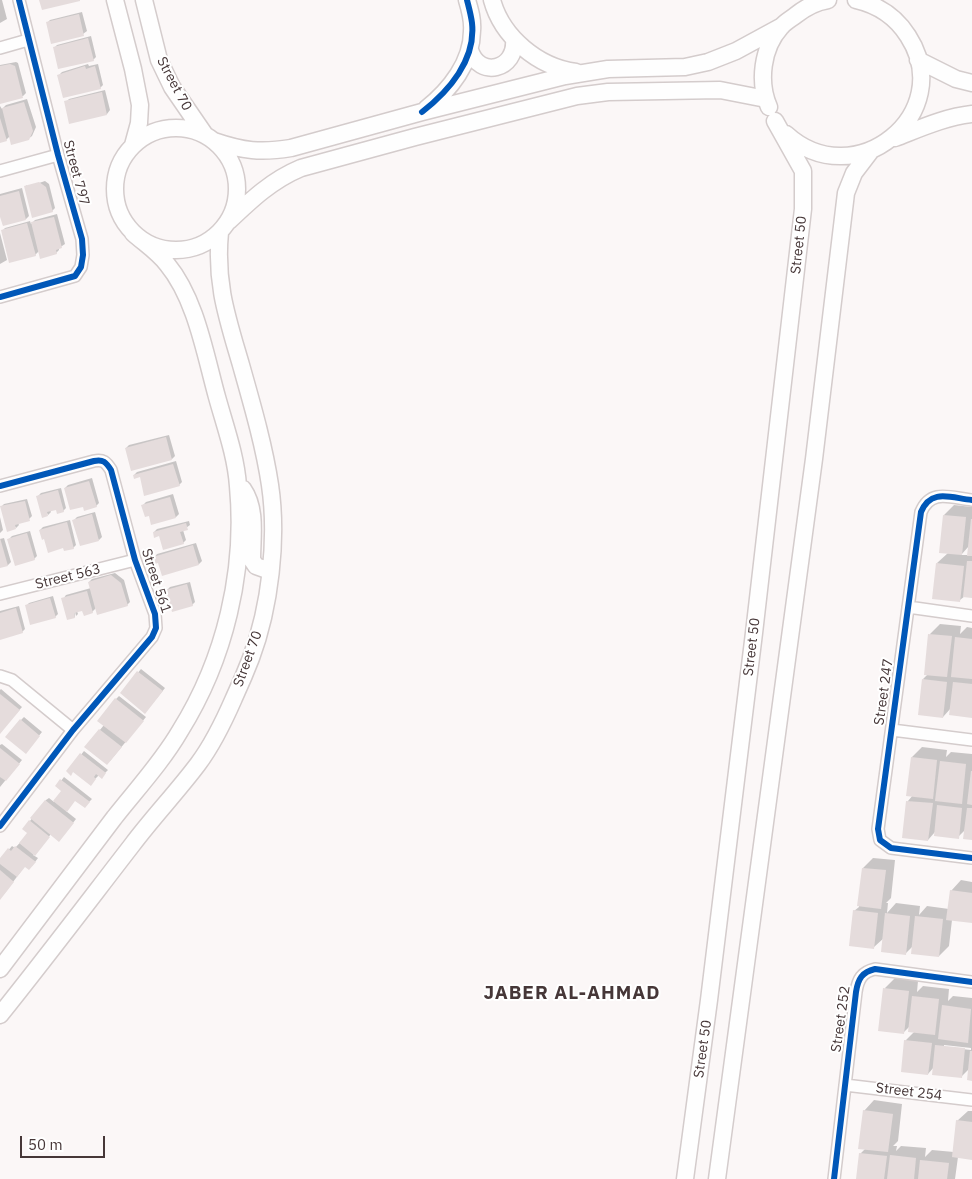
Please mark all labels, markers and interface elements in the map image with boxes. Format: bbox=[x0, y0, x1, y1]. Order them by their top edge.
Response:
street label: Street 70 bbox=[153, 54, 195, 114]
street label: Street 797 bbox=[59, 139, 93, 207]
street label: Street 50 bbox=[788, 215, 810, 275]
street label: Street 561 bbox=[138, 547, 174, 615]
street label: Street 563 bbox=[34, 561, 102, 593]
street label: Street 50 bbox=[740, 617, 764, 677]
street label: Street 70 bbox=[230, 629, 266, 689]
street label: Street 247 bbox=[871, 658, 897, 726]
district label: JABER AL-AHMAD bbox=[482, 983, 662, 1005]
street label: Street 252 bbox=[828, 985, 854, 1053]
street label: Street 50 bbox=[691, 1019, 715, 1079]
street label: Street 254 bbox=[875, 1080, 943, 1104]
scale bar bbox=[22, 1126, 108, 1158]
text: 50 m bbox=[28, 1135, 63, 1154]

